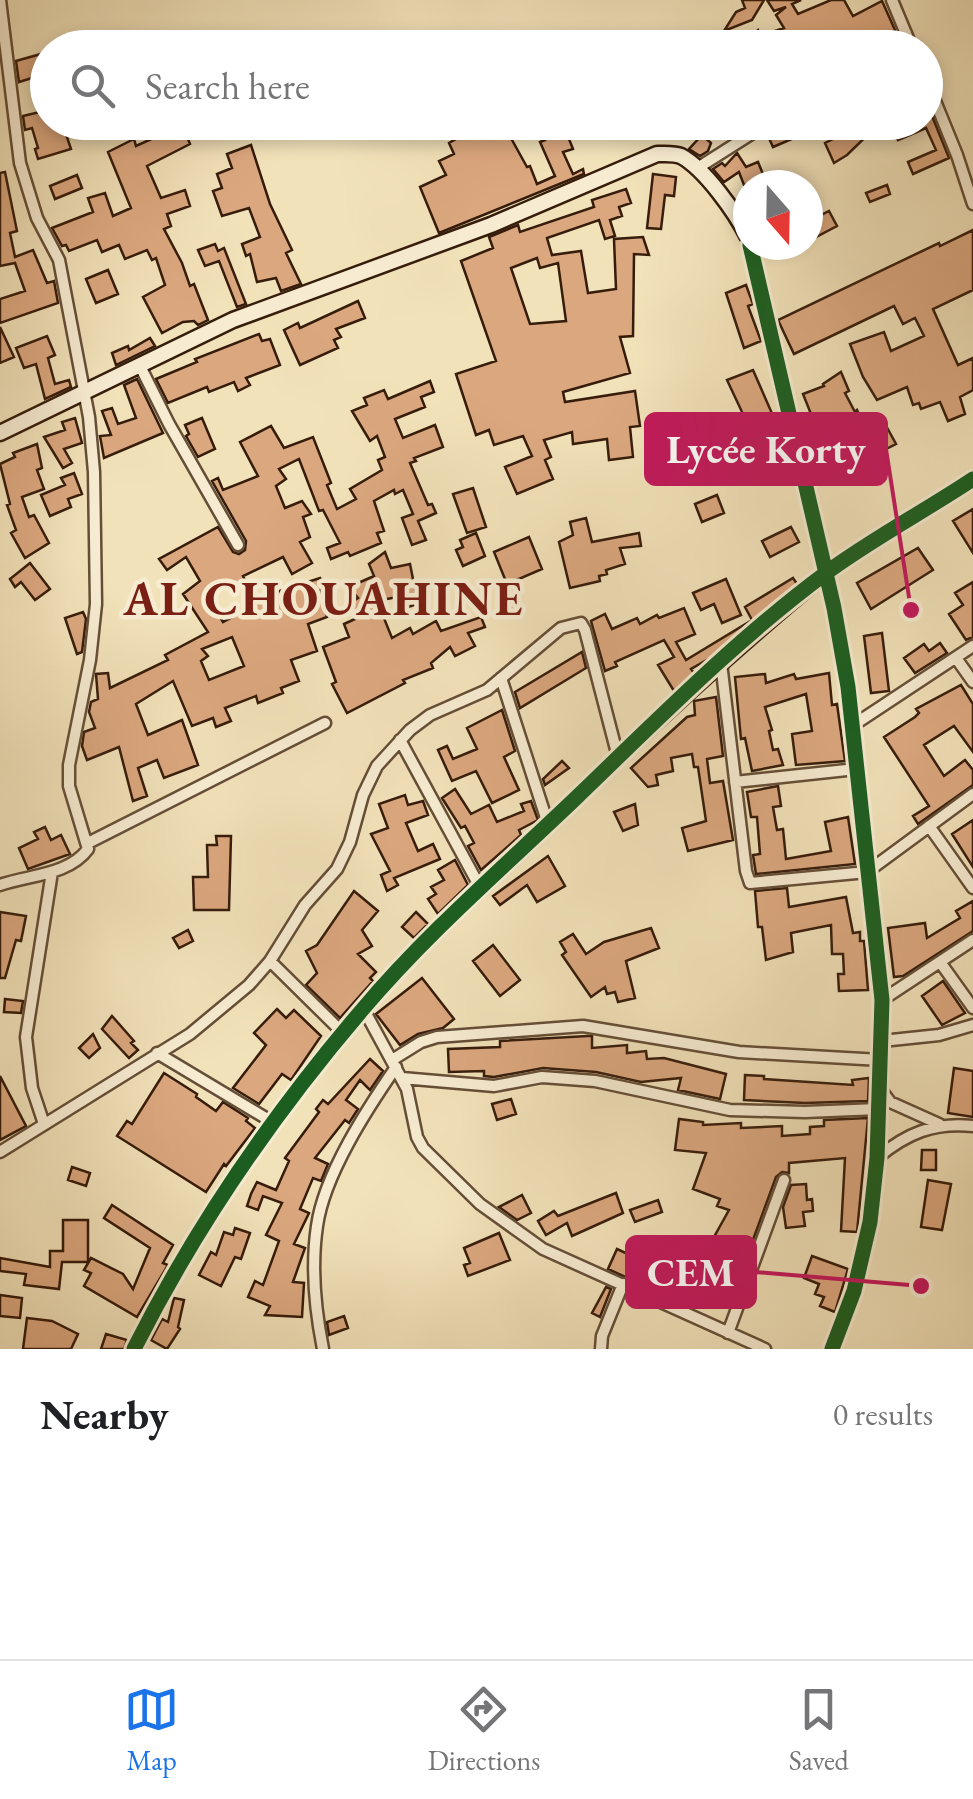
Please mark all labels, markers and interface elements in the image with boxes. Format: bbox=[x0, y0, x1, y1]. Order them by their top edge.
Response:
search box bbox=[30, 30, 943, 140]
icon: search bbox=[65, 58, 120, 113]
text: Search here bbox=[145, 61, 310, 110]
north arrow bbox=[733, 170, 823, 260]
callout: Lycée Korty bbox=[646, 414, 886, 484]
text: Lycée Korty bbox=[666, 423, 867, 475]
district label: AL CHOUAHINE bbox=[122, 567, 525, 629]
callout: CEM bbox=[627, 1237, 755, 1307]
text: CEM bbox=[647, 1246, 735, 1298]
text: Nearby bbox=[40, 1387, 169, 1442]
text: 0 results bbox=[833, 1393, 933, 1435]
tab: Map bbox=[124, 1682, 179, 1778]
tab: Directions bbox=[428, 1682, 540, 1778]
tab: Saved bbox=[789, 1682, 849, 1778]

